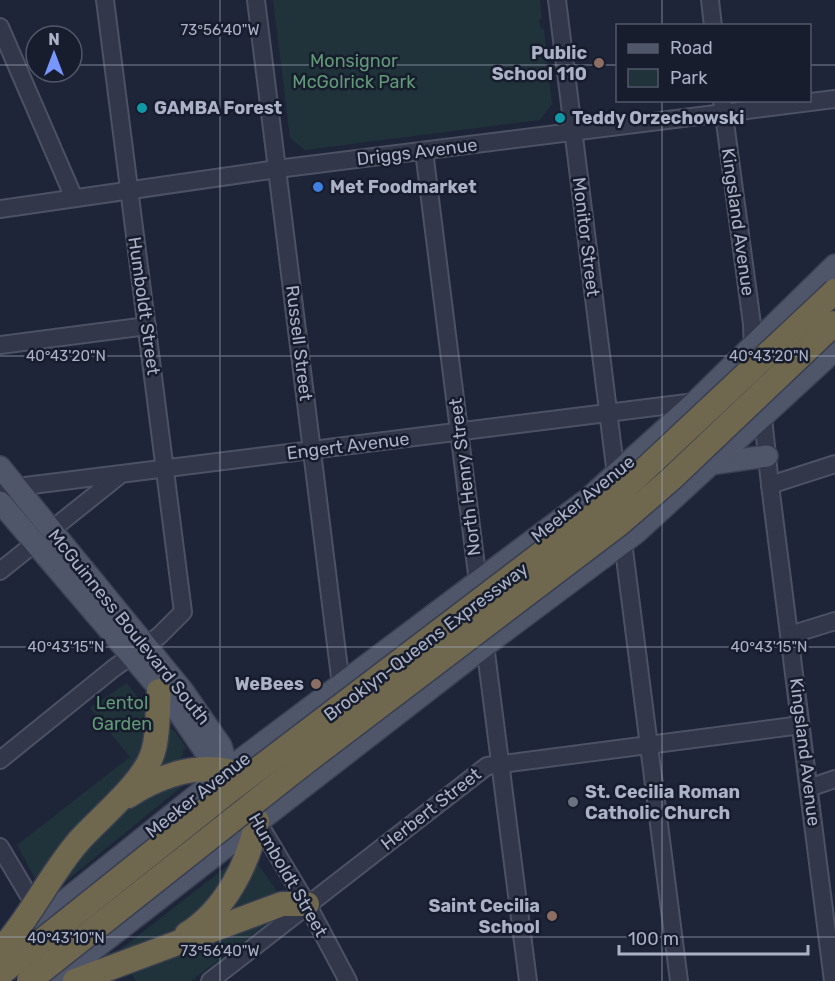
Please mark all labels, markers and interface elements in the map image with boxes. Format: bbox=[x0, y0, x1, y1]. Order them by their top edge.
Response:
text: 73°56'40"W bbox=[181, 21, 259, 39]
north arrow bbox=[24, 24, 84, 84]
legend bbox=[616, 24, 811, 102]
text: N bbox=[48, 30, 60, 49]
text: Road bbox=[670, 37, 713, 59]
place label: Public School 110 bbox=[492, 42, 587, 85]
park label: Monsignor McGolrick Park bbox=[292, 50, 416, 93]
marker: Public School 110 bbox=[592, 56, 606, 70]
text: Park bbox=[670, 67, 708, 89]
place label: GAMBA Forest bbox=[154, 97, 282, 119]
marker: GAMBA Forest bbox=[135, 101, 149, 115]
place label: Teddy Orzechowski bbox=[572, 107, 744, 129]
marker: Teddy Orzechowski bbox=[553, 111, 567, 125]
street label: Driggs Avenue bbox=[355, 134, 479, 170]
street label: Kingsland Avenue bbox=[717, 147, 759, 297]
place label: Met Foodmarket bbox=[330, 176, 477, 198]
street label: Monitor Street bbox=[568, 176, 604, 298]
marker: Met Foodmarket bbox=[311, 180, 325, 194]
street label: Humboldt Street bbox=[123, 235, 165, 377]
street label: Russell Street bbox=[281, 284, 317, 402]
text: 40°43'20"N bbox=[26, 347, 106, 365]
text: 40°43'20"N bbox=[729, 347, 809, 365]
street label: North Henry Street bbox=[444, 397, 486, 557]
street label: Engert Avenue bbox=[285, 428, 411, 464]
street label: Meeker Avenue bbox=[527, 451, 639, 547]
street label: McGuinness Boulevard South bbox=[43, 525, 215, 729]
street label: Brooklyn-Queens Expressway bbox=[319, 558, 533, 726]
text: 40°43'15"N bbox=[28, 638, 104, 656]
text: 40°43'15"N bbox=[731, 638, 807, 656]
place label: WeBees bbox=[235, 673, 304, 695]
marker: WeBees bbox=[309, 677, 323, 691]
street label: Kingsland Avenue bbox=[785, 677, 825, 827]
park label: Lentol Garden bbox=[92, 692, 152, 735]
street label: Meeker Avenue bbox=[141, 747, 255, 843]
street label: Herbert Street bbox=[377, 763, 485, 855]
place label: St. Cecilia Roman Catholic Church bbox=[585, 781, 740, 824]
marker: St. Cecilia Roman Catholic Church bbox=[566, 795, 580, 809]
street label: Humboldt Street bbox=[244, 809, 332, 941]
place label: Saint Cecilia School bbox=[429, 895, 540, 938]
marker: Saint Cecilia School bbox=[545, 909, 559, 923]
scale bar bbox=[619, 918, 808, 956]
text: 100 m bbox=[628, 928, 679, 950]
text: 40°43'10"N bbox=[27, 929, 105, 947]
text: 73°56'40"W bbox=[181, 942, 259, 960]

